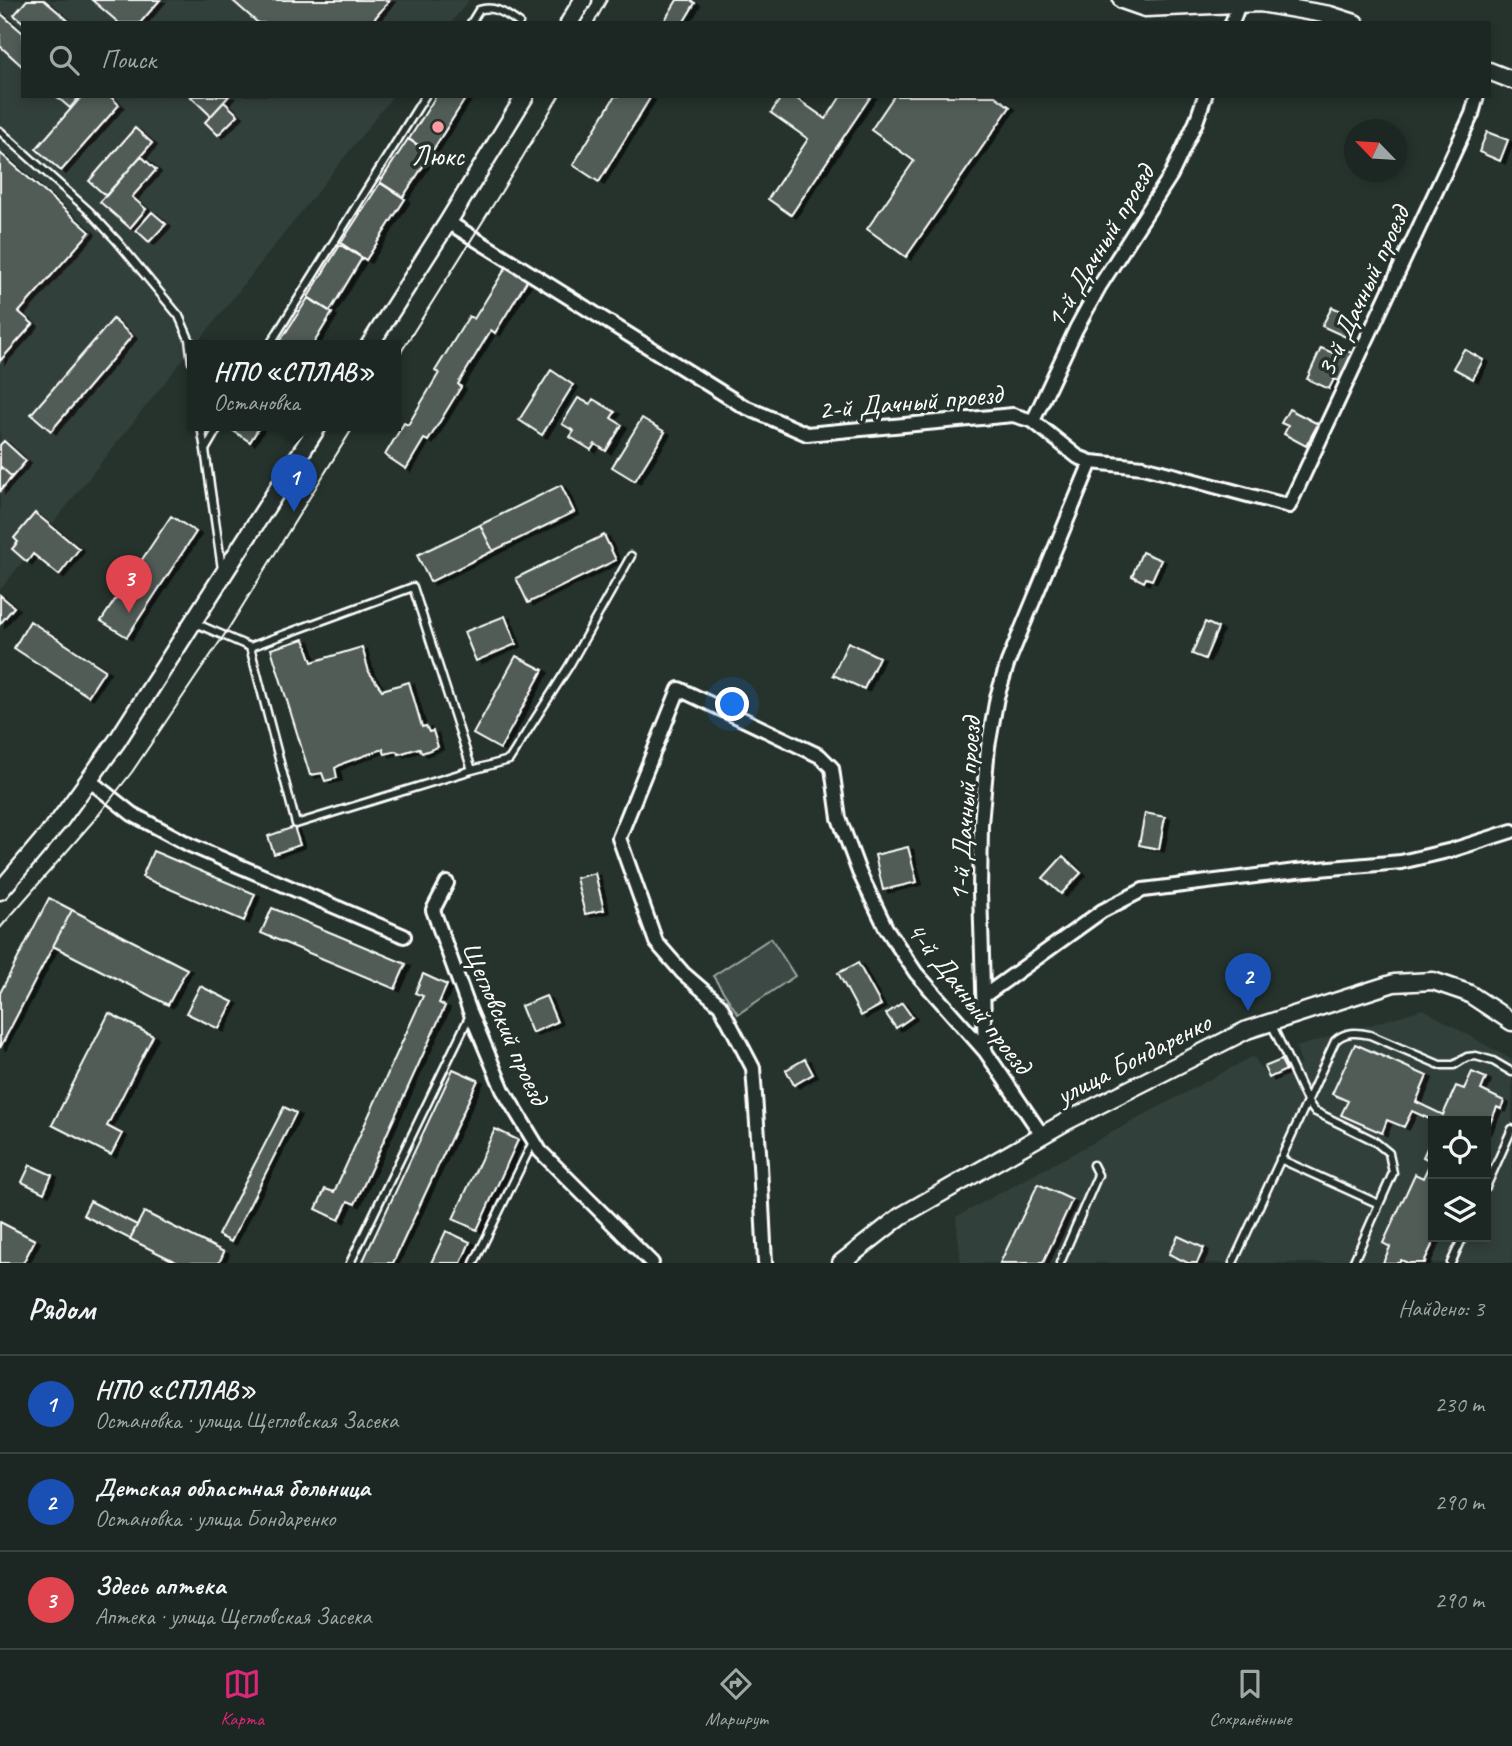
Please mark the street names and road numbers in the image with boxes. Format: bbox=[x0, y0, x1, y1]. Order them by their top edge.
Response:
street label: 1-й Дачный проезд bbox=[1037, 156, 1163, 334]
street label: 3-й Дачный проезд bbox=[1308, 198, 1419, 382]
street label: 2-й Дачный проезд bbox=[817, 376, 1006, 427]
street label: 1-й Дачный проезд bbox=[941, 713, 989, 902]
street label: 4-й Дачный проезд bbox=[899, 914, 1042, 1083]
street label: Щегловский проезд bbox=[454, 937, 558, 1113]
street label: улица Бондаренко bbox=[1048, 1004, 1218, 1113]

